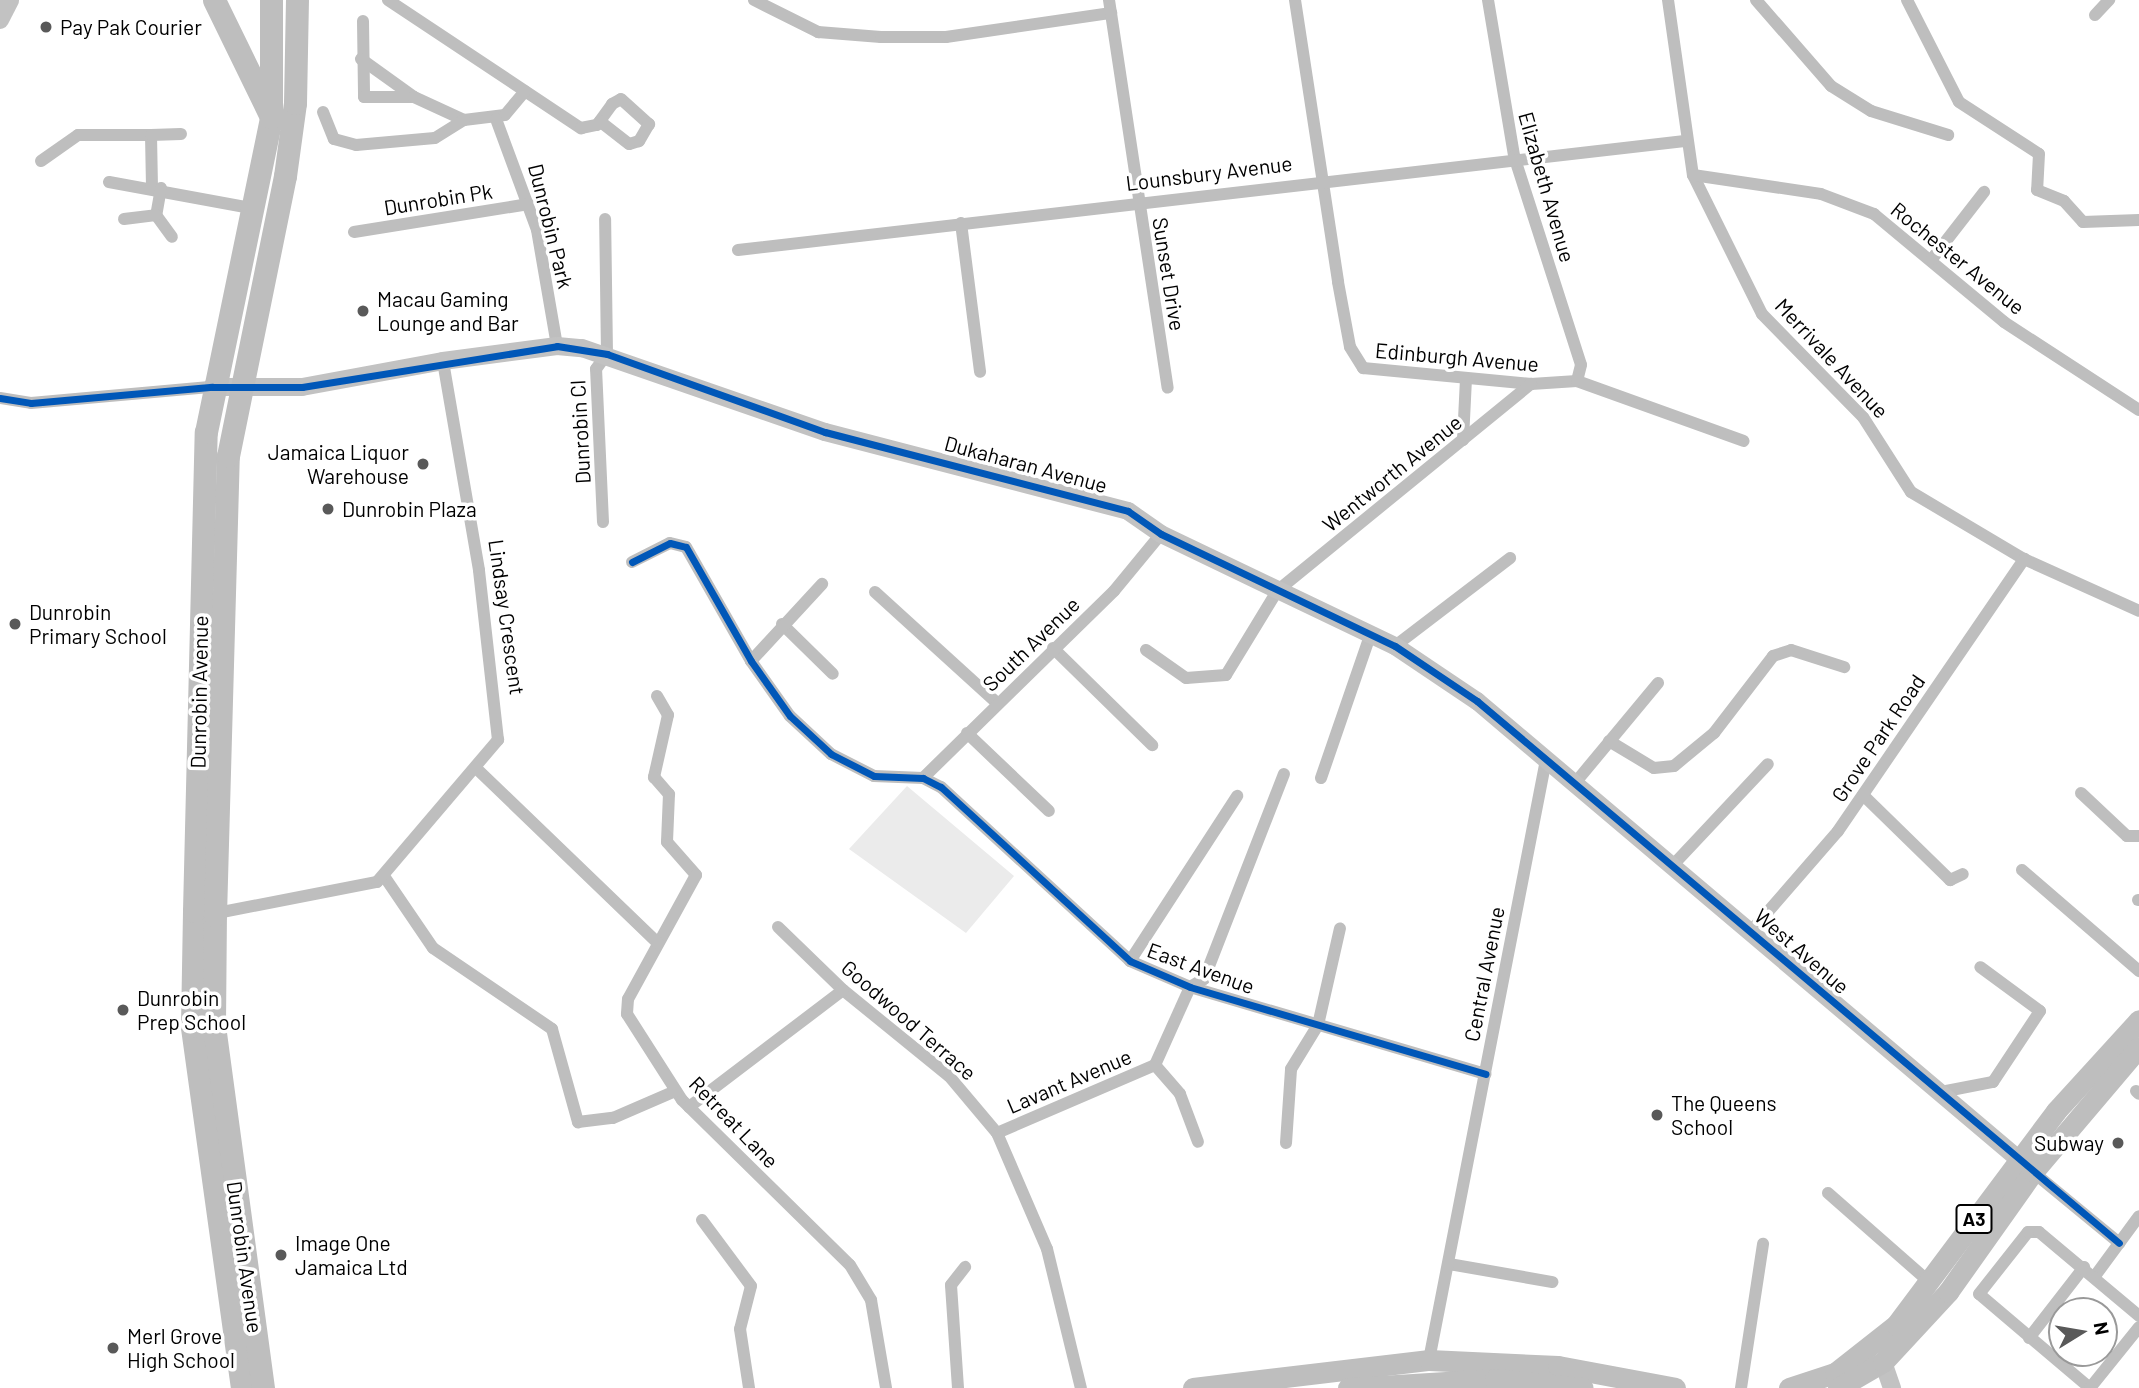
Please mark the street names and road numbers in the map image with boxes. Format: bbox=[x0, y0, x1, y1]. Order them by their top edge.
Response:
street label: Elizabeth Avenue bbox=[1513, 109, 1581, 265]
street label: Lounsbury Avenue bbox=[1124, 150, 1294, 196]
street label: Dunrobin Park bbox=[523, 161, 579, 291]
street label: Dunrobin Pk bbox=[382, 178, 494, 220]
street label: Rochester Avenue bbox=[1886, 196, 2030, 320]
street label: Sunset Drive bbox=[1148, 215, 1190, 333]
street label: Merrivale Avenue bbox=[1770, 293, 1894, 423]
street label: Edinburgh Avenue bbox=[1374, 337, 1540, 377]
street label: Dunrobin Cl bbox=[565, 379, 595, 485]
street label: Wentworth Avenue bbox=[1317, 409, 1467, 537]
street label: Dukaharan Avenue bbox=[942, 430, 1110, 498]
street label: Lindsay Crescent bbox=[484, 538, 530, 696]
street label: South Avenue bbox=[977, 592, 1085, 696]
street label: Dunrobin Avenue bbox=[185, 615, 213, 769]
street label: Grove Park Road bbox=[1826, 669, 1930, 807]
street label: West Avenue bbox=[1750, 903, 1854, 999]
street label: Central Avenue bbox=[1459, 904, 1509, 1044]
street label: East Avenue bbox=[1144, 937, 1258, 999]
street label: Goodwood Terrace bbox=[836, 955, 982, 1085]
street label: Lavant Avenue bbox=[1003, 1043, 1135, 1119]
street label: Retreat Lane bbox=[684, 1071, 784, 1173]
street label: Dunrobin Avenue bbox=[222, 1179, 268, 1335]
road number: A3 bbox=[1955, 1204, 1993, 1234]

